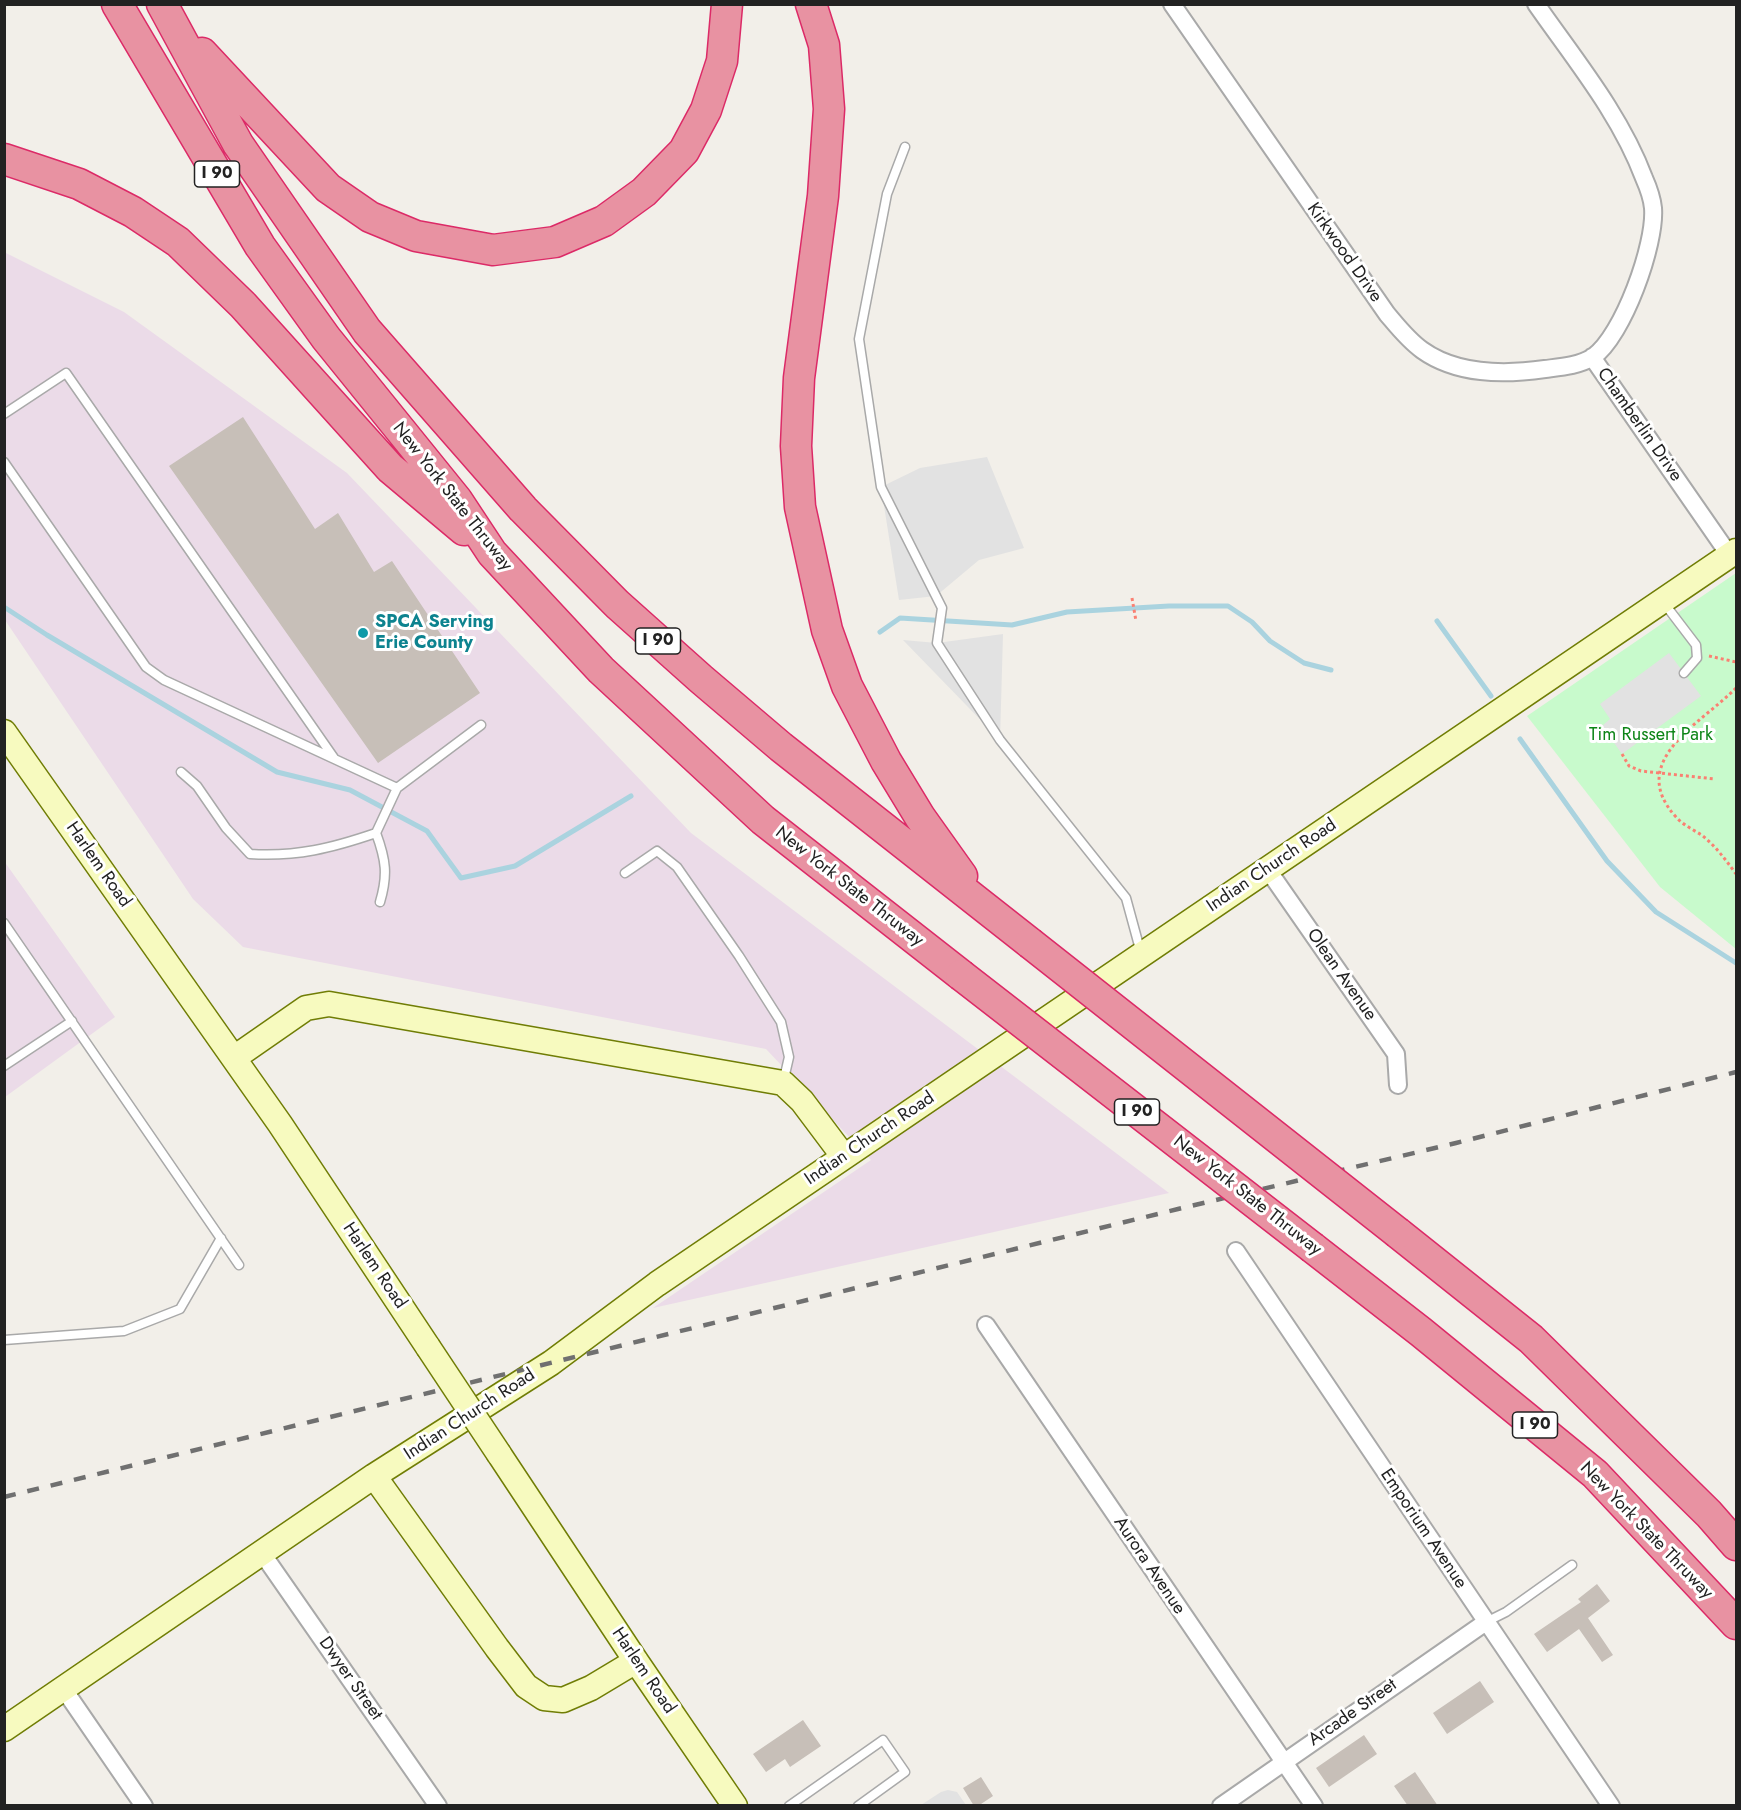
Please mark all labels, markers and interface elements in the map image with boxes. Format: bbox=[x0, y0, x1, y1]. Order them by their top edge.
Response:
road number: I 90 bbox=[194, 161, 240, 187]
street label: Kirkwood Drive bbox=[1302, 199, 1386, 307]
street label: Chamberlin Drive bbox=[1592, 364, 1686, 486]
street label: New York State Thruway bbox=[387, 419, 517, 575]
place label: SPCA Serving Erie County bbox=[375, 612, 494, 654]
marker: SPCA Serving Erie County bbox=[356, 626, 370, 640]
road number: I 90 bbox=[636, 628, 680, 654]
park label: Tim Russert Park bbox=[1589, 725, 1713, 747]
street label: Indian Church Road bbox=[1203, 815, 1341, 917]
street label: Harlem Road bbox=[61, 818, 135, 912]
street label: New York State Thruway bbox=[771, 822, 927, 952]
street label: Olean Avenue bbox=[1301, 925, 1381, 1025]
street label: Indian Church Road bbox=[801, 1088, 939, 1190]
road number: I 90 bbox=[1114, 1099, 1160, 1125]
street label: New York State Thruway bbox=[1169, 1131, 1325, 1261]
street label: Harlem Road bbox=[337, 1219, 411, 1313]
street label: Indian Church Road bbox=[400, 1365, 540, 1465]
road number: I 90 bbox=[1512, 1412, 1558, 1438]
street label: New York State Thruway bbox=[1575, 1458, 1717, 1604]
street label: Emporium Avenue bbox=[1375, 1465, 1471, 1593]
street label: Aurora Avenue bbox=[1108, 1513, 1190, 1619]
street label: Harlem Road bbox=[606, 1624, 680, 1718]
street label: Dwyer Street bbox=[313, 1633, 387, 1725]
street label: Arcade Street bbox=[1305, 1675, 1401, 1751]

